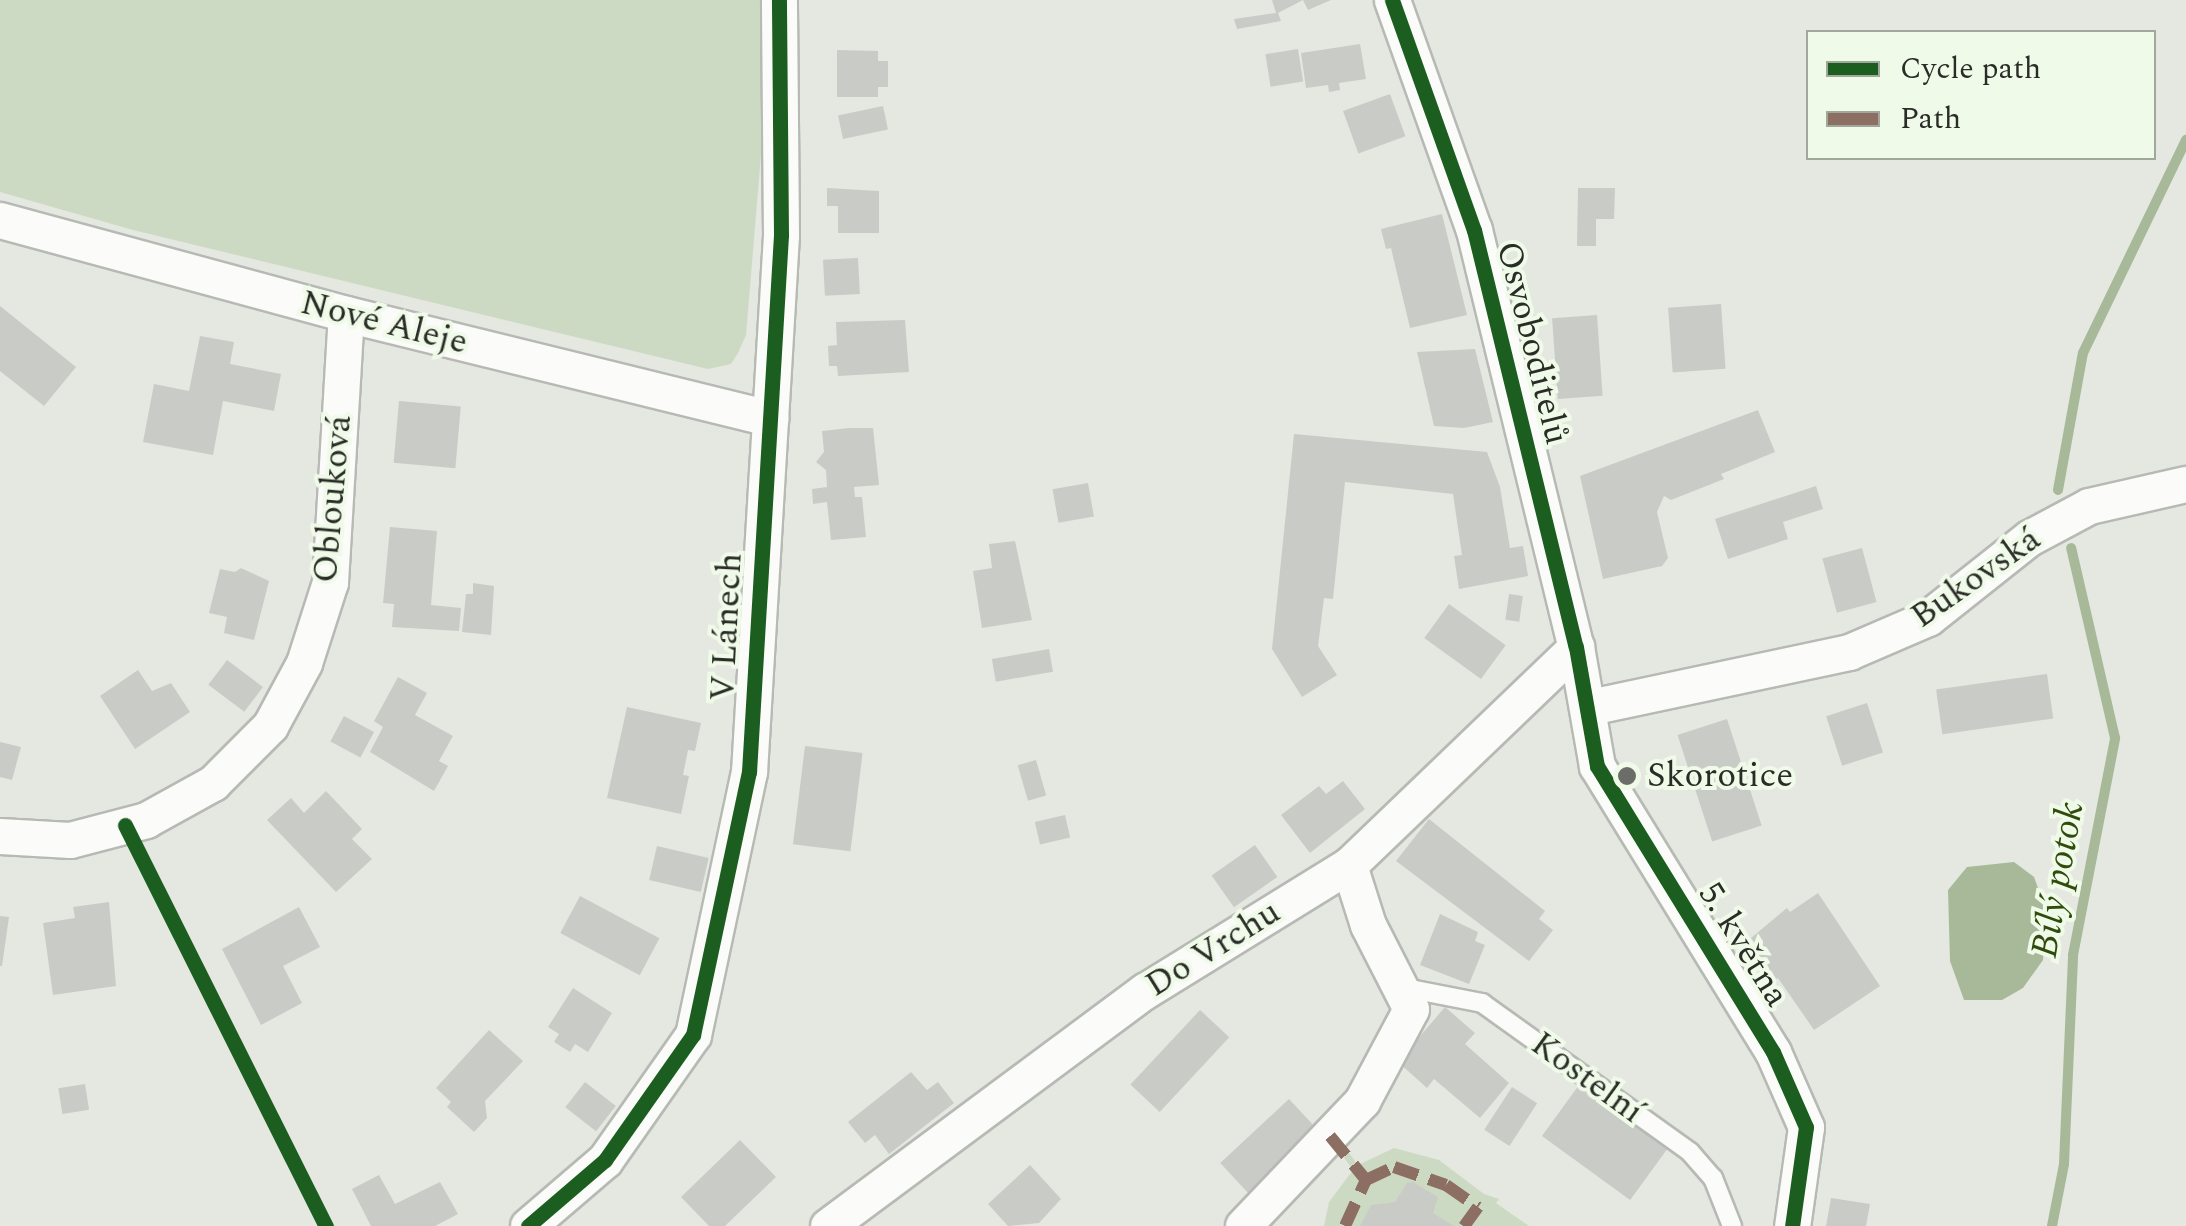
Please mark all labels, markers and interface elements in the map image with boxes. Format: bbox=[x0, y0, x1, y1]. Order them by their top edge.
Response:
legend bbox=[1806, 30, 2156, 160]
text: Cycle path bbox=[1900, 46, 2041, 92]
text: Path bbox=[1900, 96, 1961, 142]
street label: Osvoboditelů bbox=[1487, 237, 1577, 449]
street label: Nové Aleje bbox=[296, 282, 472, 364]
street label: Oblouková bbox=[305, 413, 361, 585]
street label: Bukovská bbox=[1903, 518, 2049, 638]
street label: V Lánech bbox=[702, 552, 752, 702]
place label: Skorotice bbox=[1647, 755, 1793, 797]
marker: Skorotice bbox=[1616, 765, 1638, 787]
water label: Bílý potok bbox=[2023, 799, 2095, 961]
street label: 5. května bbox=[1689, 875, 1797, 1015]
street label: Do Vrchu bbox=[1138, 891, 1288, 1007]
street label: Kostelní bbox=[1523, 1023, 1651, 1133]

